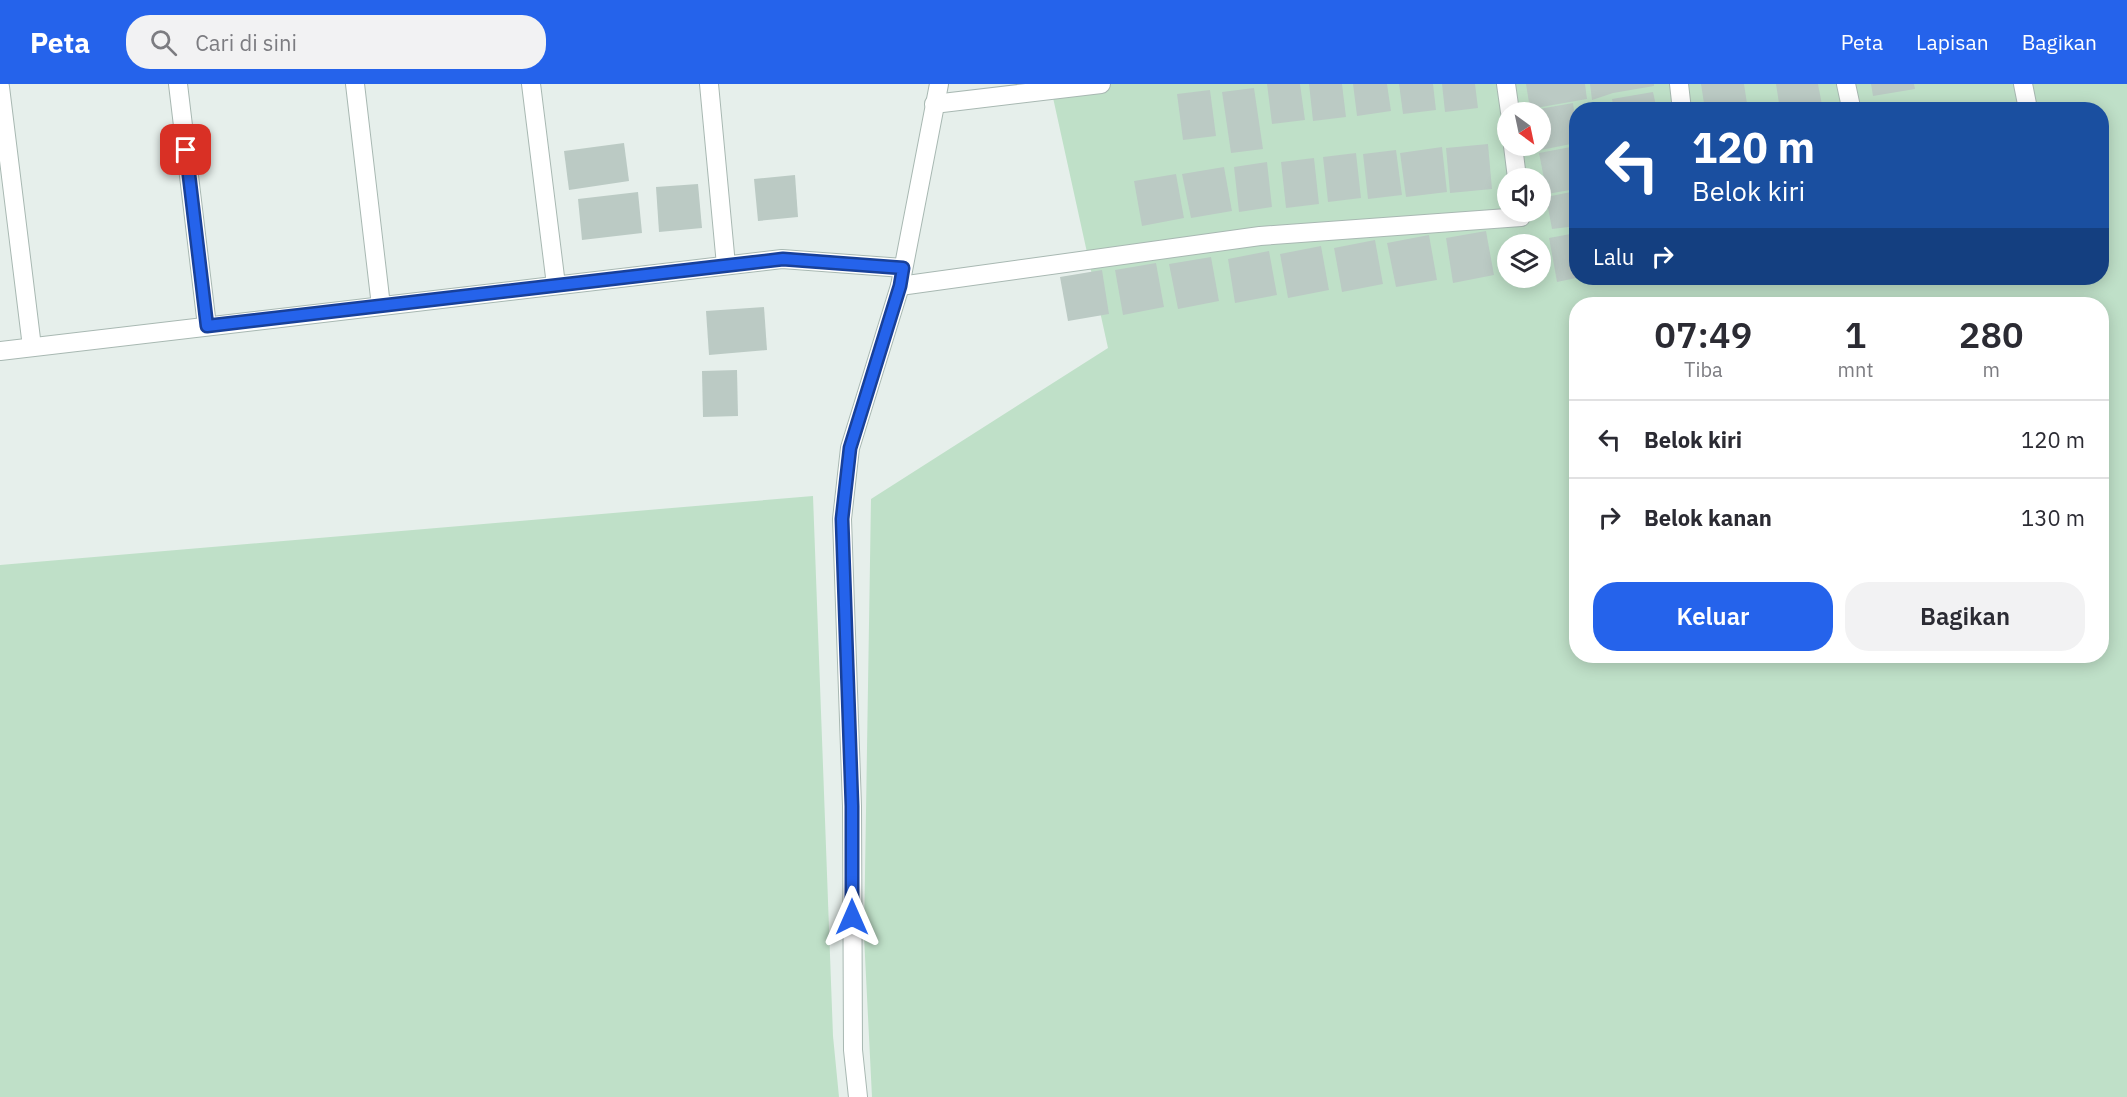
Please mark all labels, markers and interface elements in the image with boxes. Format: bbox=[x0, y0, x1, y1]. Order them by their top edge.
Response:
search box bbox=[126, 15, 546, 69]
text: Peta bbox=[30, 24, 90, 61]
icon: search bbox=[147, 26, 180, 59]
text: Cari di sini bbox=[195, 28, 297, 57]
text: Peta bbox=[1841, 28, 1883, 56]
text: Lapisan bbox=[1916, 28, 1989, 56]
text: Bagikan bbox=[2022, 28, 2097, 56]
north arrow bbox=[1497, 102, 1551, 156]
map controls bbox=[1497, 102, 1551, 288]
text: 120 m bbox=[1692, 120, 1815, 175]
pin bbox=[160, 124, 211, 175]
icon: left bbox=[1593, 126, 1671, 204]
icon: arrive bbox=[169, 133, 202, 166]
button: sound bbox=[1497, 168, 1551, 222]
text: Belok kiri bbox=[1692, 173, 1805, 208]
button: layers bbox=[1497, 234, 1551, 288]
icon: right bbox=[1646, 240, 1679, 273]
text: Lalu bbox=[1593, 242, 1634, 271]
text: 07:49 bbox=[1654, 311, 1752, 358]
text: 1 bbox=[1845, 311, 1866, 358]
text: 280 bbox=[1959, 311, 2024, 358]
text: Tiba bbox=[1684, 356, 1723, 383]
text: mnt bbox=[1838, 356, 1873, 383]
text: m bbox=[1982, 356, 2000, 383]
icon: left bbox=[1593, 423, 1626, 456]
text: Belok kiri bbox=[1644, 425, 1742, 454]
text: 120 m bbox=[2021, 425, 2085, 454]
icon: right bbox=[1593, 501, 1626, 534]
text: Belok kanan bbox=[1644, 503, 1772, 532]
text: 130 m bbox=[2021, 503, 2085, 532]
button: Keluar bbox=[1593, 582, 1833, 651]
button: Bagikan bbox=[1845, 582, 2085, 651]
position arrow bbox=[820, 885, 884, 949]

